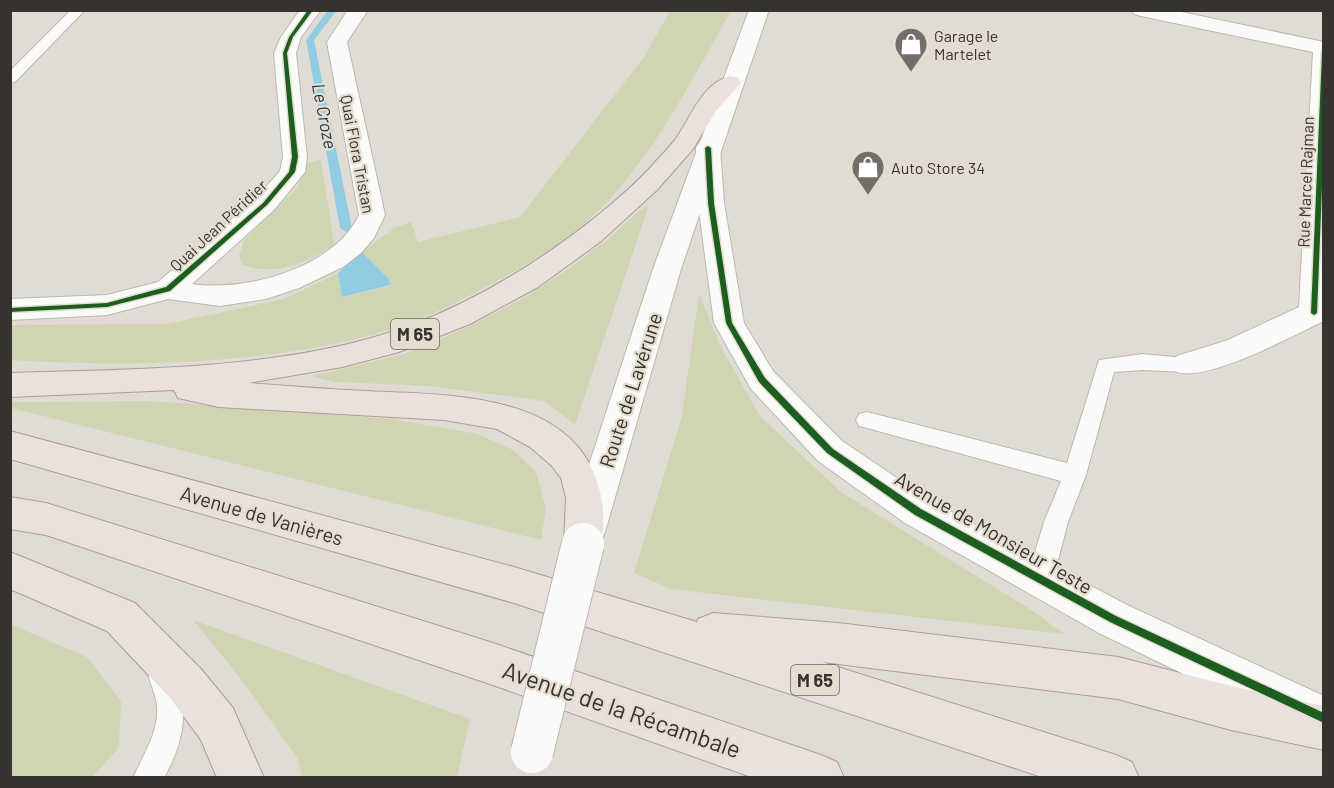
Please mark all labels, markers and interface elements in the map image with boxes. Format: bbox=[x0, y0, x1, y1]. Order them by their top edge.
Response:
shop icon: Garage le Martelet bbox=[893, 26, 929, 73]
place label: Garage le Martelet bbox=[934, 26, 998, 63]
water label: Le Croze bbox=[308, 81, 342, 151]
street label: Quai Flora Tristan bbox=[337, 93, 379, 215]
street label: Rue Marcel Rajman bbox=[1293, 116, 1317, 248]
shop icon: Auto Store 34 bbox=[850, 149, 886, 196]
place label: Auto Store 34 bbox=[891, 158, 985, 177]
street label: Quai Jean Péridier bbox=[166, 175, 271, 275]
street label: Route de Lavérune bbox=[594, 309, 666, 471]
road number: M 65 bbox=[391, 319, 439, 349]
street label: Avenue de Monsieur Teste bbox=[891, 466, 1097, 598]
street label: Avenue de Vanières bbox=[178, 480, 346, 550]
street label: Avenue de la Récambale bbox=[499, 655, 745, 763]
road number: M 65 bbox=[791, 665, 839, 695]

